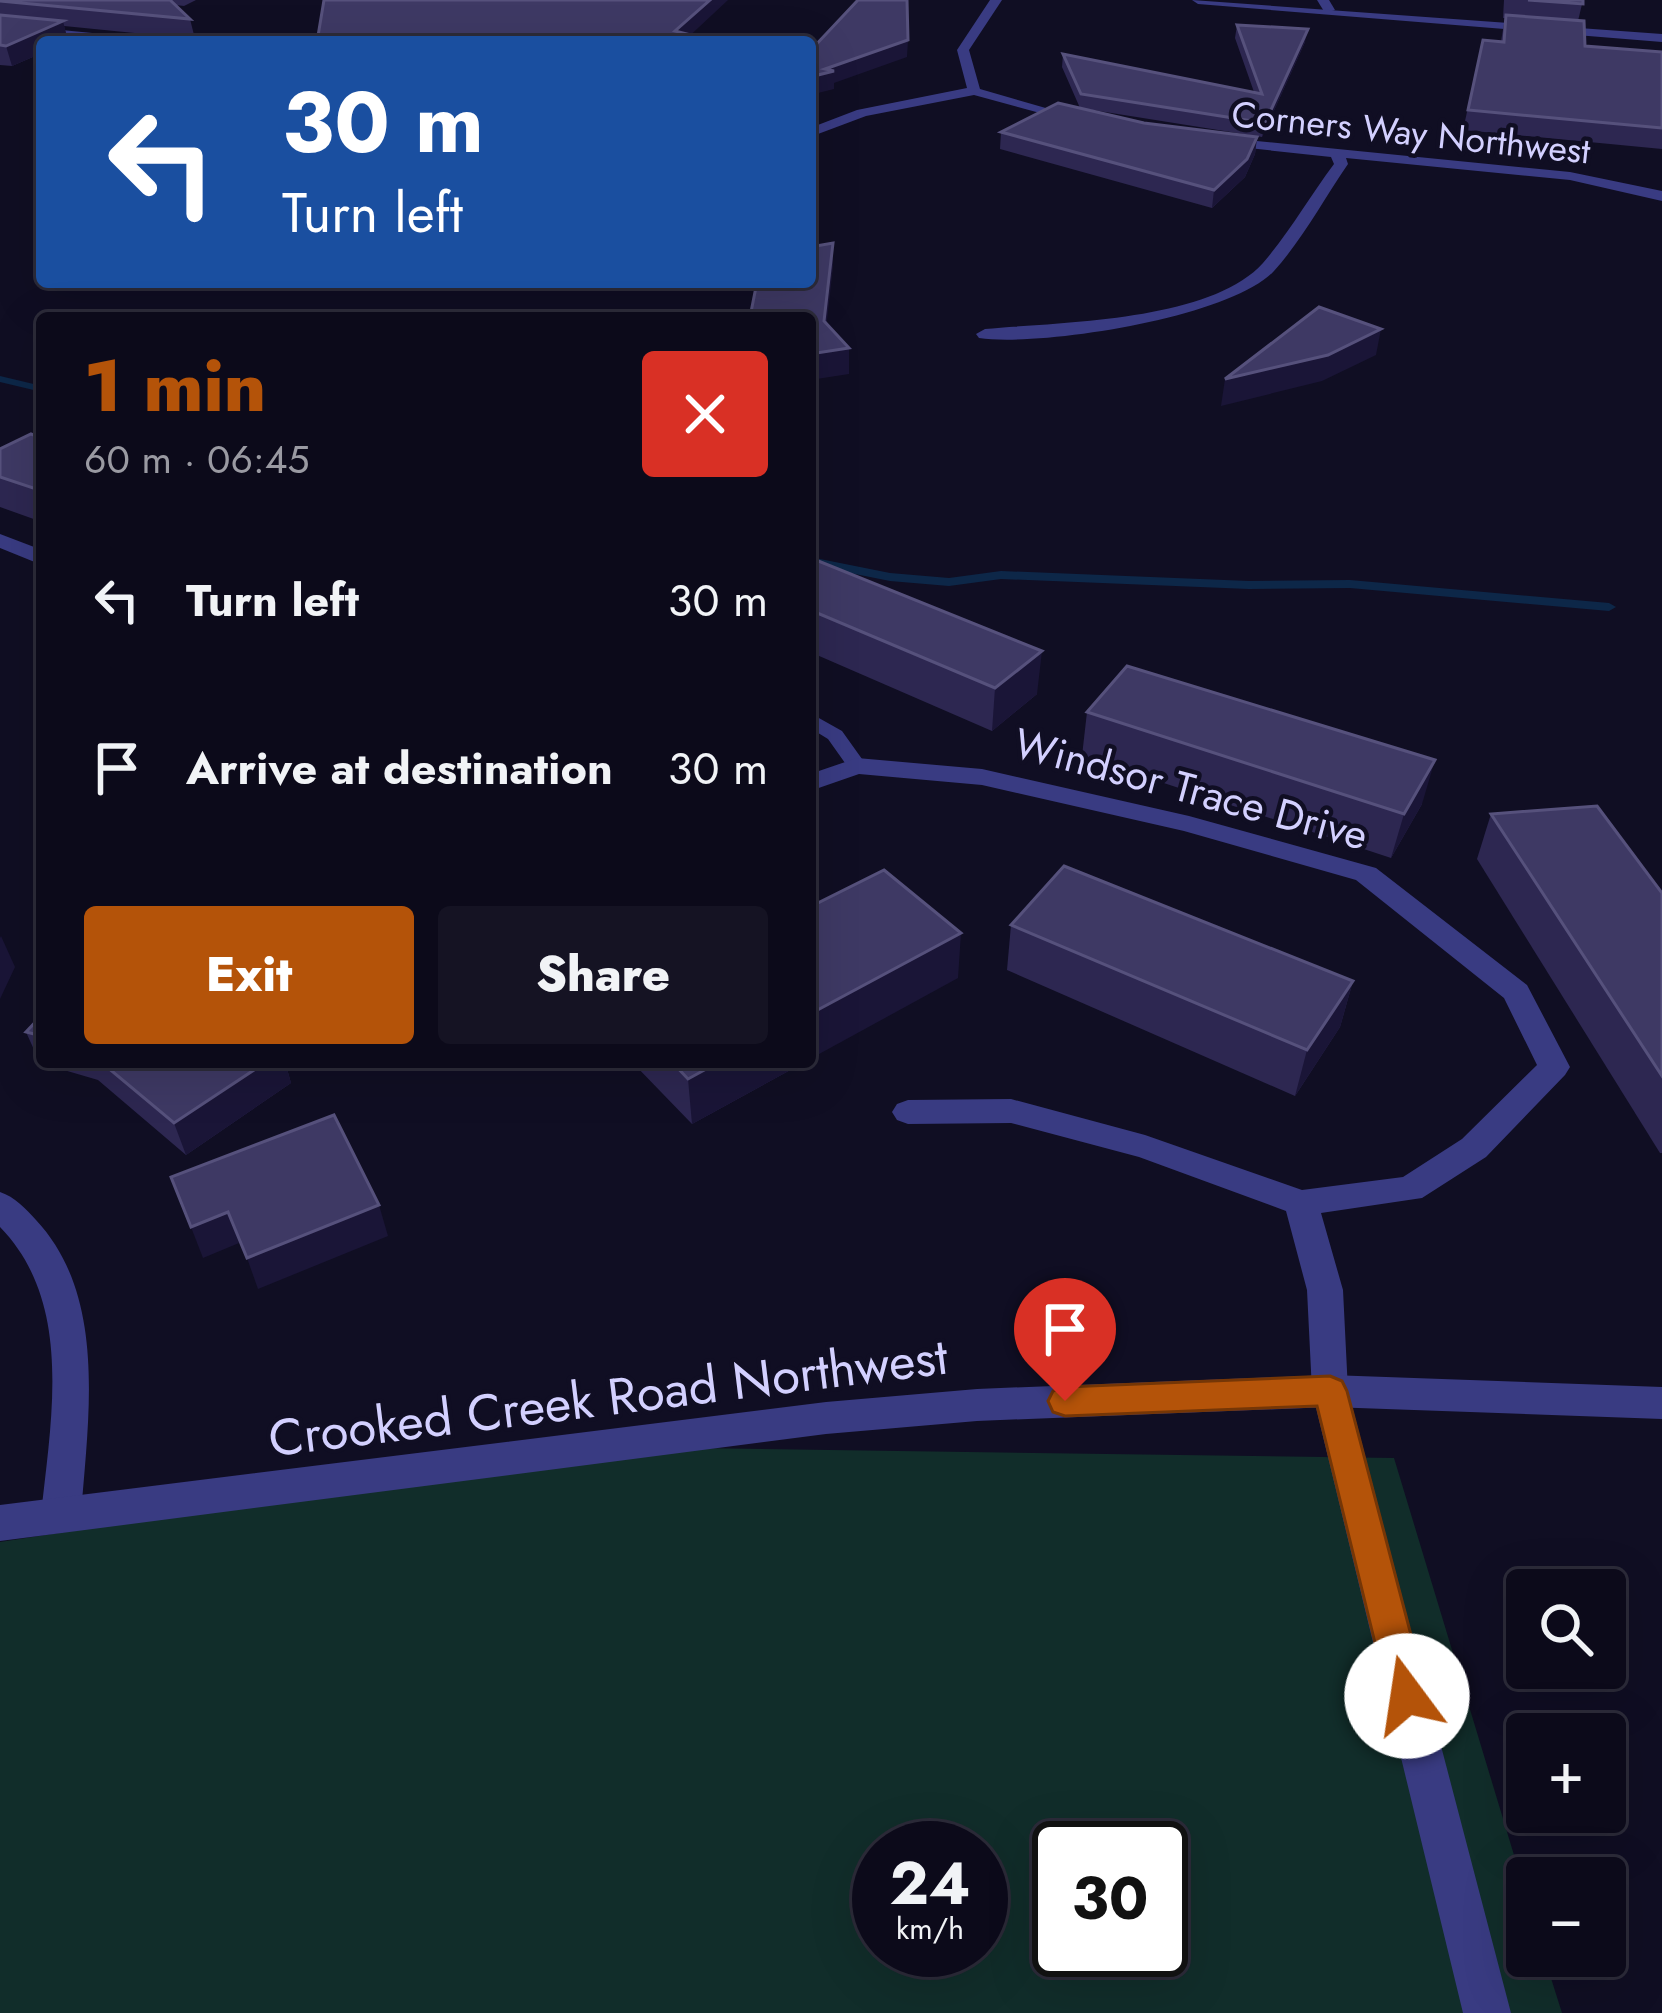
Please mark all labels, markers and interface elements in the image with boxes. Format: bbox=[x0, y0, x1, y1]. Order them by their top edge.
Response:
text: 30 m bbox=[282, 62, 484, 184]
icon: left bbox=[84, 84, 240, 240]
street label: Corners Way Northwest bbox=[1229, 87, 1593, 177]
text: Turn left bbox=[282, 174, 463, 252]
text: 1 min bbox=[84, 334, 266, 438]
button: close bbox=[642, 351, 768, 477]
text: 60 m · 06:45 bbox=[84, 431, 309, 488]
icon: left bbox=[84, 567, 150, 633]
text: Turn left bbox=[186, 568, 359, 633]
text: 30 m bbox=[668, 568, 768, 633]
street label: Windsor Trace Drive bbox=[1007, 712, 1375, 866]
icon: arrive bbox=[84, 735, 150, 801]
text: Arrive at destination bbox=[186, 736, 613, 801]
text: 30 m bbox=[668, 736, 768, 801]
button: Exit bbox=[84, 906, 414, 1044]
button: Share bbox=[438, 906, 768, 1044]
pin bbox=[1014, 1278, 1116, 1401]
icon: arrive bbox=[1032, 1296, 1098, 1362]
street label: Crooked Creek Road Northwest bbox=[264, 1319, 952, 1475]
map controls bbox=[1506, 1569, 1626, 1977]
button: search bbox=[1506, 1569, 1626, 1689]
position arrow bbox=[1344, 1633, 1470, 1759]
button: + bbox=[1506, 1713, 1626, 1833]
speed limit sign: 30 bbox=[1032, 1821, 1188, 1977]
text: 24 bbox=[889, 1840, 971, 1927]
button: − bbox=[1506, 1857, 1626, 1977]
text: km/h bbox=[896, 1907, 964, 1950]

